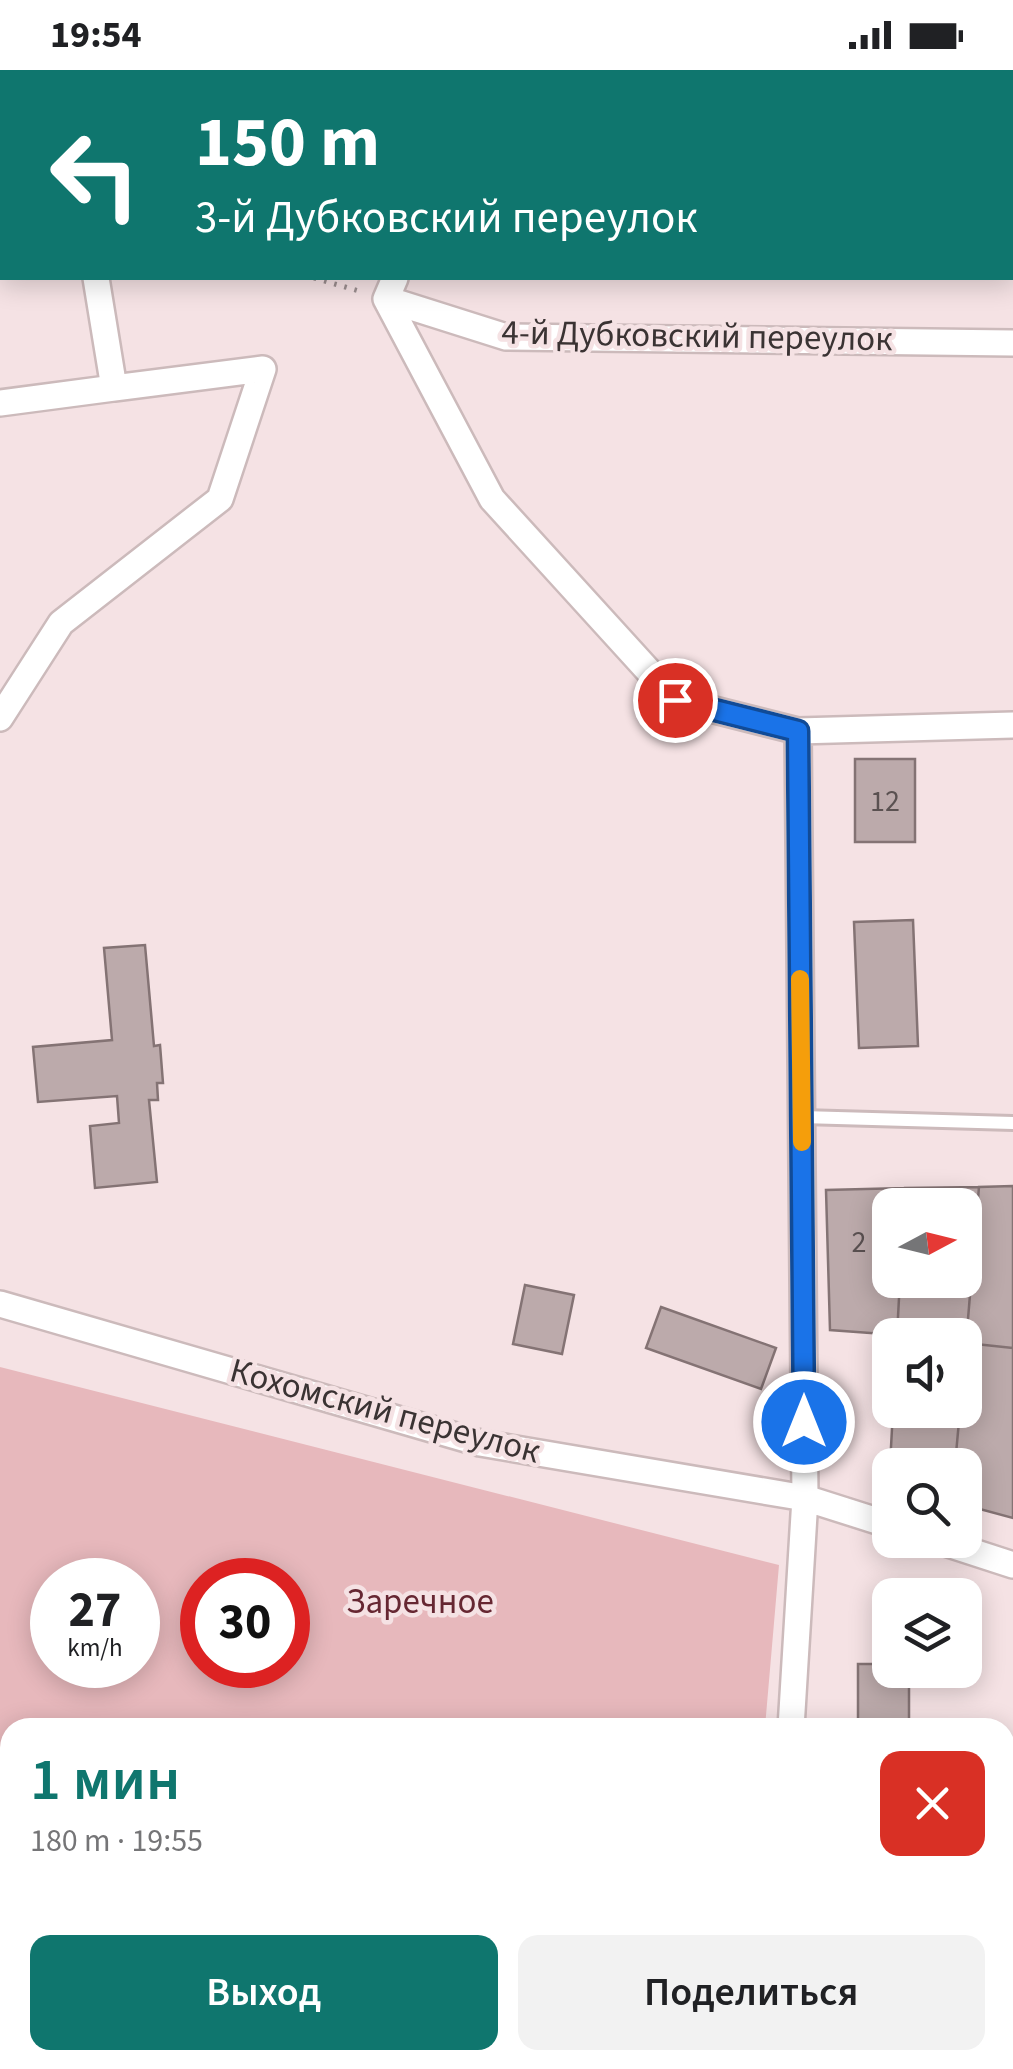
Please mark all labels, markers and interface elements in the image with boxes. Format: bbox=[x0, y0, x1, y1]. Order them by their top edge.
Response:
text: 19:54 bbox=[50, 8, 142, 62]
text: 150 m bbox=[195, 93, 380, 193]
icon: left bbox=[30, 110, 160, 240]
text: 3-й Дубковский переулок bbox=[195, 186, 698, 250]
street label: 4-й Дубковский переулок bbox=[501, 308, 894, 364]
pin bbox=[633, 658, 718, 743]
icon: arrive bbox=[648, 673, 703, 728]
house number: 12 bbox=[870, 780, 900, 823]
north arrow bbox=[872, 1188, 982, 1298]
map controls bbox=[872, 1188, 982, 1688]
house number: 2 bbox=[852, 1221, 866, 1264]
button: sound bbox=[872, 1318, 982, 1428]
street label: Кохомский переулок bbox=[224, 1346, 546, 1477]
position arrow bbox=[752, 1370, 856, 1474]
button: search bbox=[872, 1448, 982, 1558]
speed limit sign: 30 bbox=[180, 1558, 310, 1688]
text: 27 bbox=[69, 1575, 121, 1646]
park label: Заречное bbox=[346, 1577, 494, 1627]
button: layers bbox=[872, 1578, 982, 1688]
text: km/h bbox=[67, 1630, 123, 1666]
text: 1 мин bbox=[30, 1738, 180, 1823]
button: close bbox=[880, 1751, 985, 1856]
text: 180 m · 19:55 bbox=[30, 1818, 203, 1864]
button: Выход bbox=[30, 1935, 498, 2050]
button: Поделиться bbox=[518, 1935, 985, 2050]

